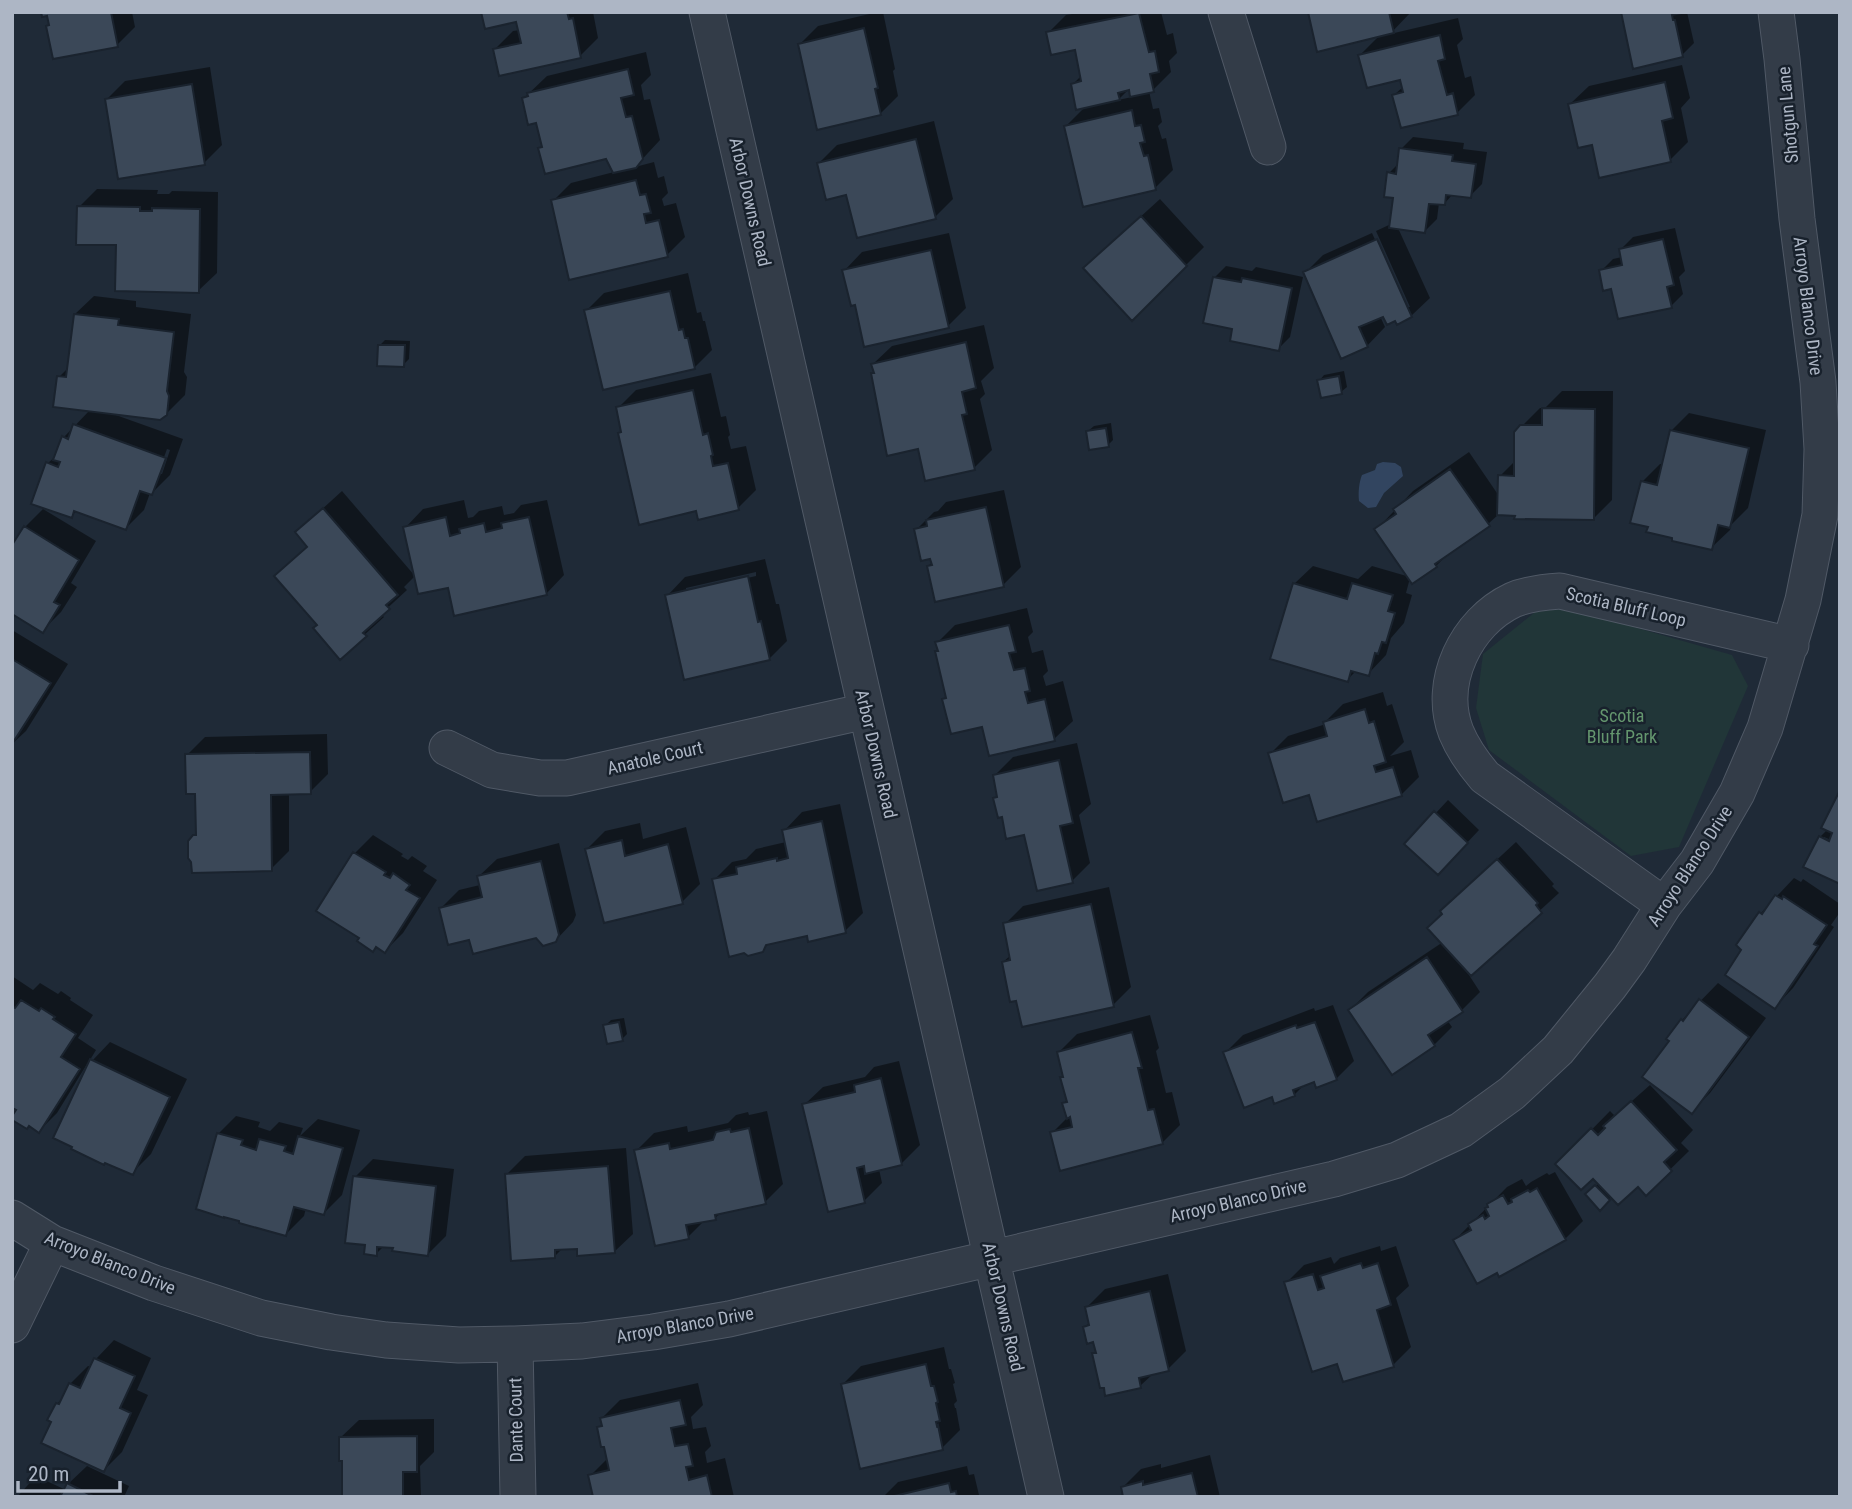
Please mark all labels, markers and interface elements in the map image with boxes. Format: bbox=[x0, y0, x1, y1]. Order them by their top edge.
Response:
street label: Shotgun Lane bbox=[1773, 66, 1802, 164]
street label: Arbor Downs Road bbox=[725, 135, 776, 268]
street label: Arroyo Blanco Drive bbox=[1790, 236, 1827, 376]
street label: Scotia Bluff Loop bbox=[1564, 582, 1688, 631]
street label: Arbor Downs Road bbox=[851, 687, 902, 820]
park label: Scotia Bluff Park bbox=[1587, 705, 1657, 747]
street label: Anatole Court bbox=[605, 736, 705, 779]
street label: Arroyo Blanco Drive bbox=[1643, 802, 1736, 930]
street label: Arroyo Blanco Drive bbox=[1168, 1175, 1308, 1226]
street label: Arroyo Blanco Drive bbox=[42, 1227, 179, 1298]
street label: Arbor Downs Road bbox=[978, 1240, 1029, 1373]
street label: Arroyo Blanco Drive bbox=[614, 1302, 755, 1347]
street label: Dante Court bbox=[504, 1377, 527, 1463]
scale bar bbox=[18, 1450, 119, 1494]
text: 20 m bbox=[28, 1462, 69, 1486]

